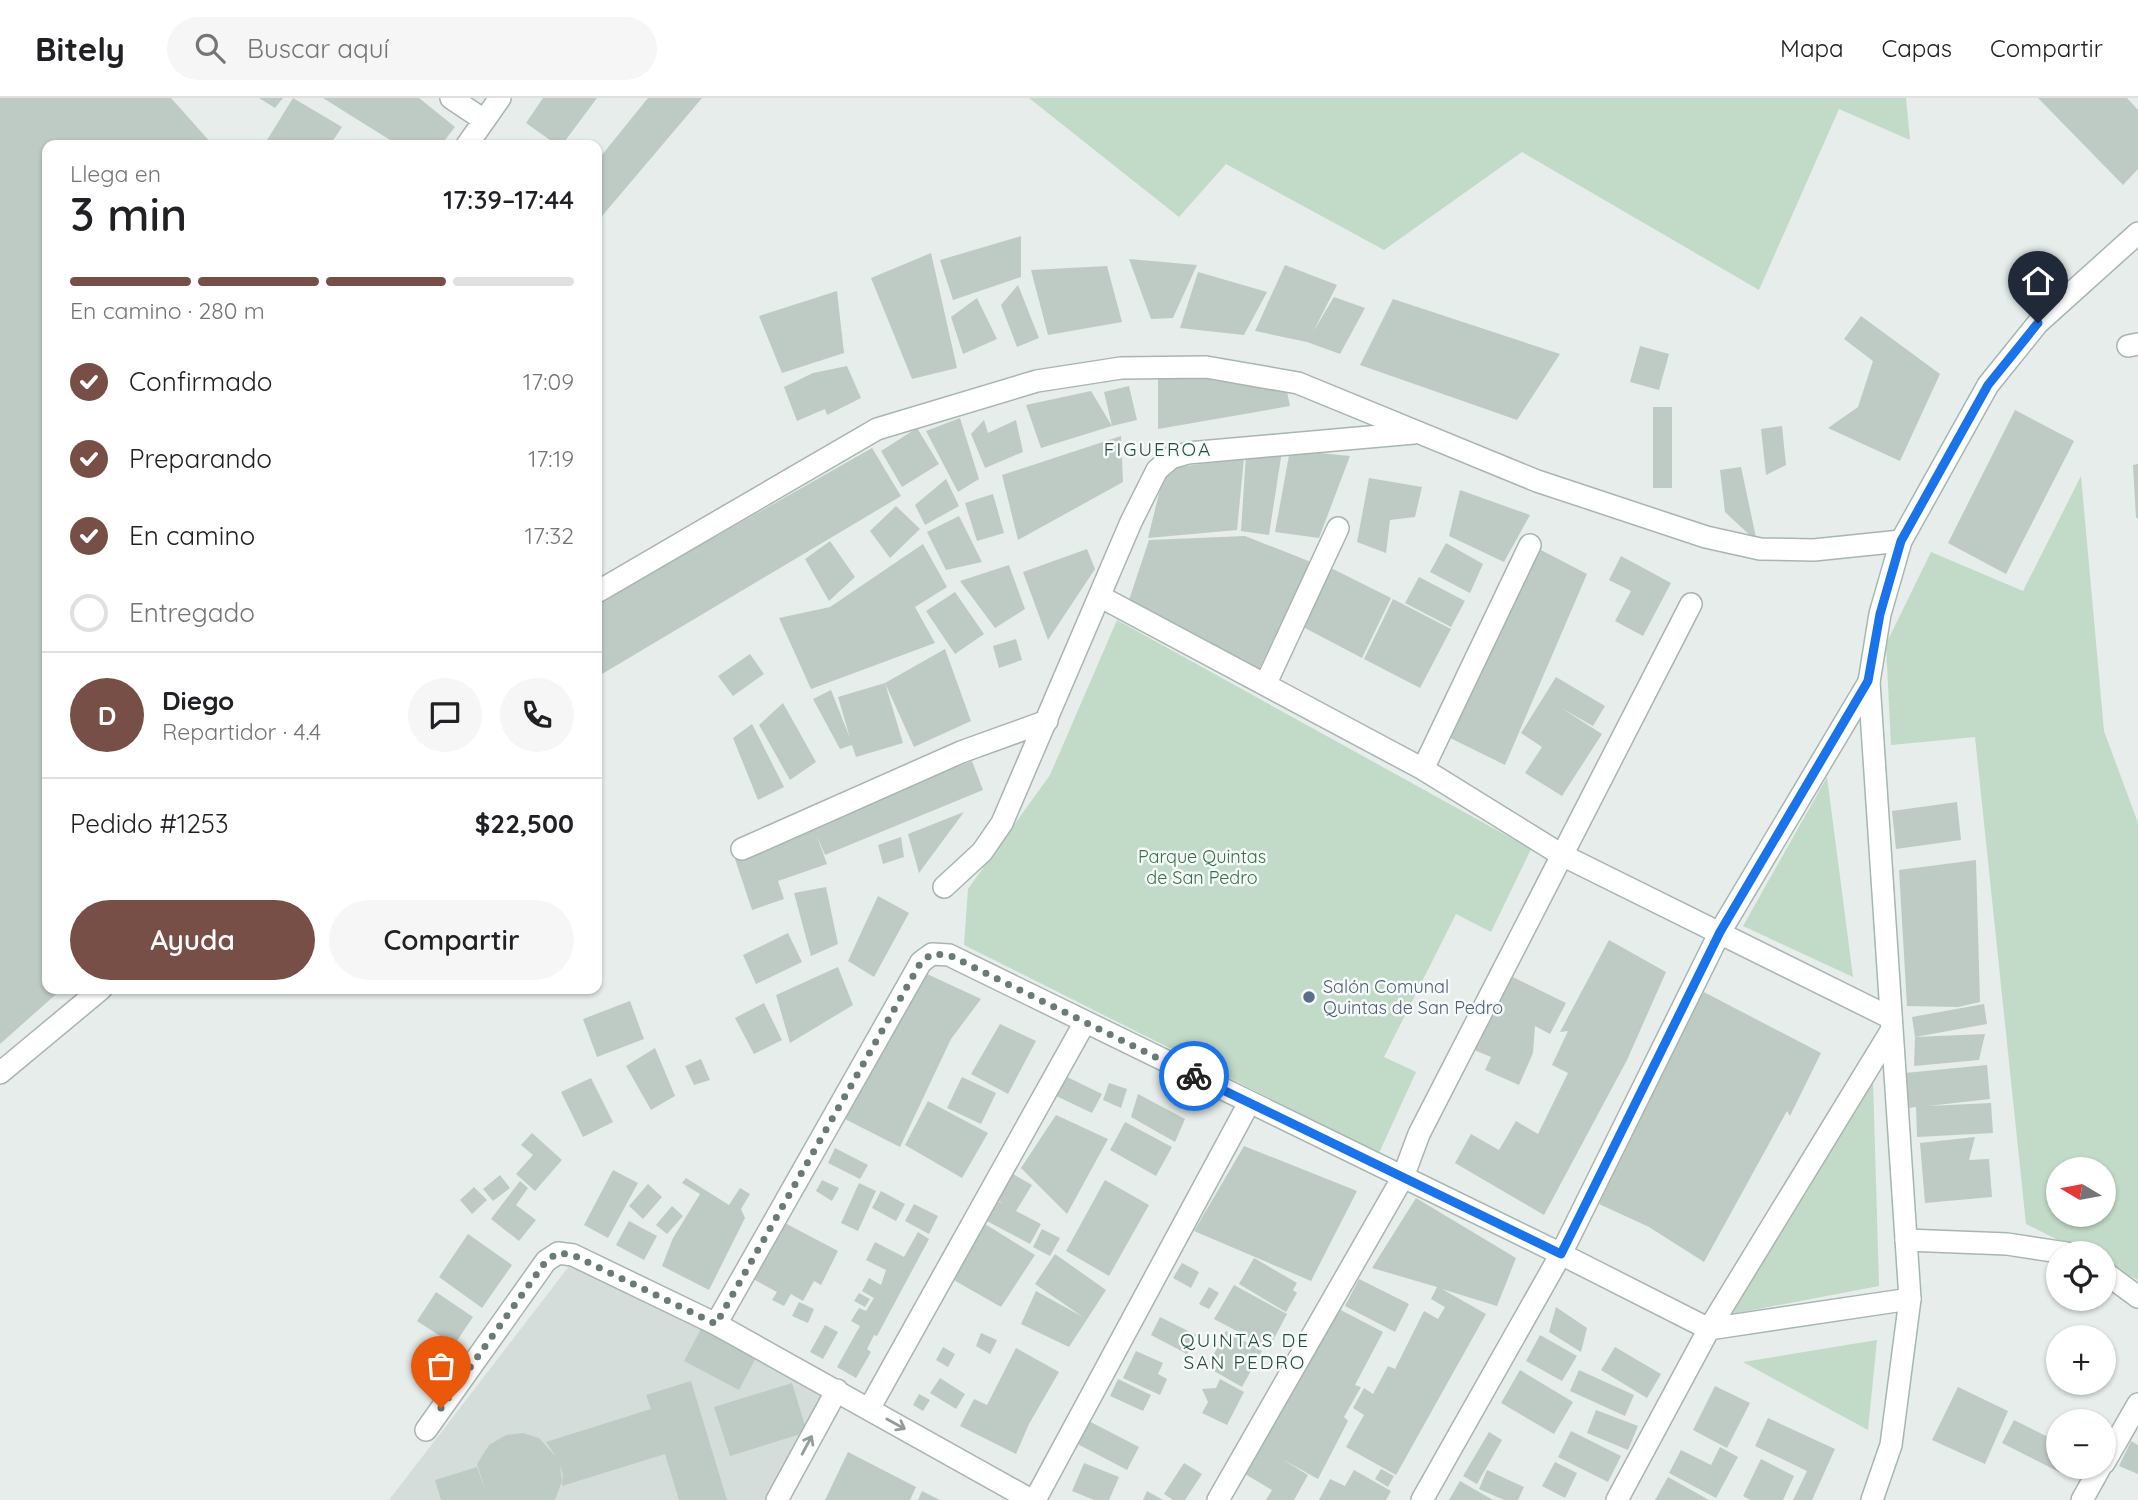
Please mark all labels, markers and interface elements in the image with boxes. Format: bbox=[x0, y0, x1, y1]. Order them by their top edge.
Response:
search box bbox=[167, 17, 657, 80]
text: Bitely bbox=[35, 28, 125, 69]
icon: search bbox=[191, 29, 229, 67]
text: Buscar aquí bbox=[247, 32, 389, 65]
text: Mapa bbox=[1780, 33, 1844, 63]
text: Capas bbox=[1882, 33, 1952, 63]
text: Compartir bbox=[1990, 33, 2103, 63]
text: Llega en bbox=[70, 159, 161, 188]
text: 17:39–17:44 bbox=[443, 183, 574, 216]
text: 3 min bbox=[70, 185, 187, 243]
pin bbox=[2008, 251, 2068, 323]
icon: home bbox=[2019, 262, 2057, 300]
text: En camino · 280 m bbox=[70, 296, 265, 325]
icon: check bbox=[70, 363, 108, 401]
text: Confirmado bbox=[129, 365, 273, 398]
text: 17:09 bbox=[523, 367, 574, 396]
district label: FIGUEROA bbox=[1104, 437, 1212, 461]
icon: check bbox=[70, 440, 108, 478]
text: Preparando bbox=[129, 442, 272, 475]
text: 17:19 bbox=[528, 444, 574, 473]
icon: check bbox=[70, 517, 108, 555]
text: En camino bbox=[129, 519, 255, 552]
text: 17:32 bbox=[525, 521, 574, 550]
text: Entregado bbox=[129, 596, 255, 629]
button: chat bbox=[408, 678, 482, 752]
button: phone bbox=[500, 678, 574, 752]
text: Diego bbox=[162, 684, 234, 717]
text: D bbox=[98, 699, 116, 732]
text: Repartidor · 4.4 bbox=[162, 717, 321, 746]
text: Pedido #1253 bbox=[70, 807, 229, 840]
text: $22,500 bbox=[475, 807, 574, 840]
park label: Parque Quintas de San Pedro bbox=[1138, 845, 1266, 889]
button: Ayuda bbox=[70, 900, 315, 980]
button: Compartir bbox=[329, 900, 574, 980]
place label: Salón Comunal Quintas de San Pedro bbox=[1323, 975, 1503, 1019]
marker: Salón Comunal Quintas de San Pedro bbox=[1301, 989, 1317, 1005]
courier bbox=[1159, 1041, 1229, 1111]
icon: bike bbox=[1175, 1057, 1213, 1095]
north arrow bbox=[2046, 1157, 2116, 1227]
map controls bbox=[2046, 1157, 2116, 1479]
button: locate bbox=[2046, 1241, 2116, 1311]
button: + bbox=[2046, 1325, 2116, 1395]
district label: QUINTAS DE SAN PEDRO bbox=[1180, 1328, 1310, 1374]
pin bbox=[411, 1336, 471, 1408]
icon: bag bbox=[422, 1347, 460, 1385]
button: − bbox=[2046, 1409, 2116, 1479]
one-way arrow bbox=[885, 1418, 906, 1431]
one-way arrow bbox=[801, 1435, 814, 1456]

